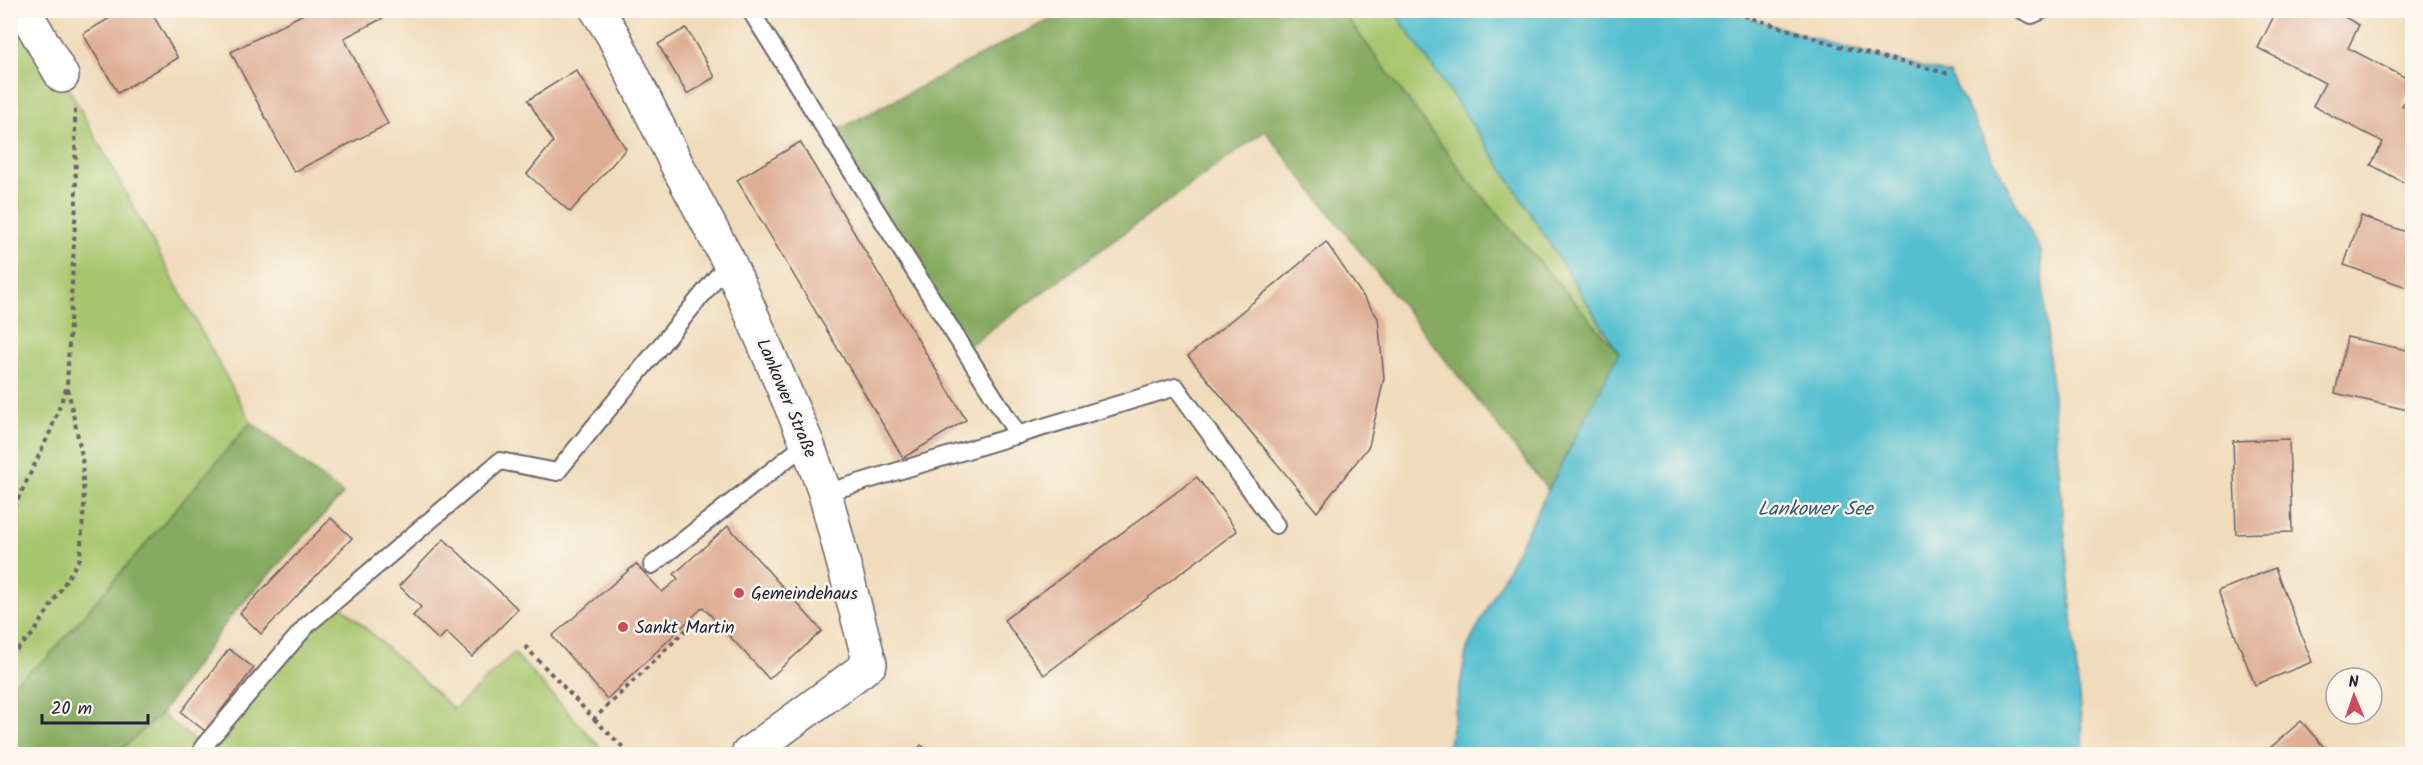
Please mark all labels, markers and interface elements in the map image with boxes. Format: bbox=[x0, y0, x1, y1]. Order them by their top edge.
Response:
street label: Lankower Straße bbox=[747, 334, 824, 463]
water label: Lankower See bbox=[1757, 494, 1875, 526]
place label: Gemeindehaus bbox=[751, 580, 858, 609]
marker: Gemeindehaus bbox=[732, 586, 746, 600]
place label: Sankt Martin bbox=[635, 614, 735, 643]
marker: Sankt Martin bbox=[616, 620, 630, 634]
north arrow bbox=[2324, 666, 2384, 726]
text: N bbox=[2348, 670, 2359, 695]
scale bar bbox=[42, 687, 148, 725]
text: 20 m bbox=[51, 695, 92, 724]

